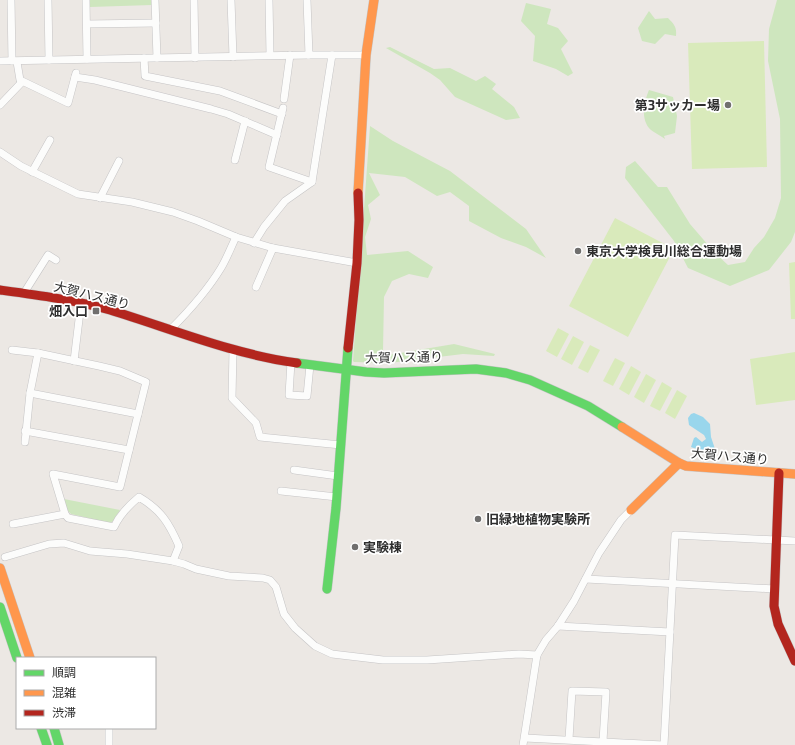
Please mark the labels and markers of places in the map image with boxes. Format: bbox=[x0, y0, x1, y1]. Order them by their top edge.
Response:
place label: 第3サッカー場 bbox=[635, 97, 720, 113]
marker: 第3サッカー場 bbox=[723, 100, 733, 110]
place label: 東京大学検見川総合運動場 bbox=[586, 243, 742, 259]
marker: 東京大学検見川総合運動場 bbox=[573, 246, 583, 256]
place label: 畑入口 bbox=[49, 303, 88, 319]
marker: 畑入口 bbox=[91, 306, 101, 316]
place label: 旧緑地植物実験所 bbox=[486, 511, 590, 527]
marker: 旧緑地植物実験所 bbox=[473, 514, 483, 524]
place label: 実験棟 bbox=[363, 539, 402, 555]
marker: 実験棟 bbox=[350, 542, 360, 552]

